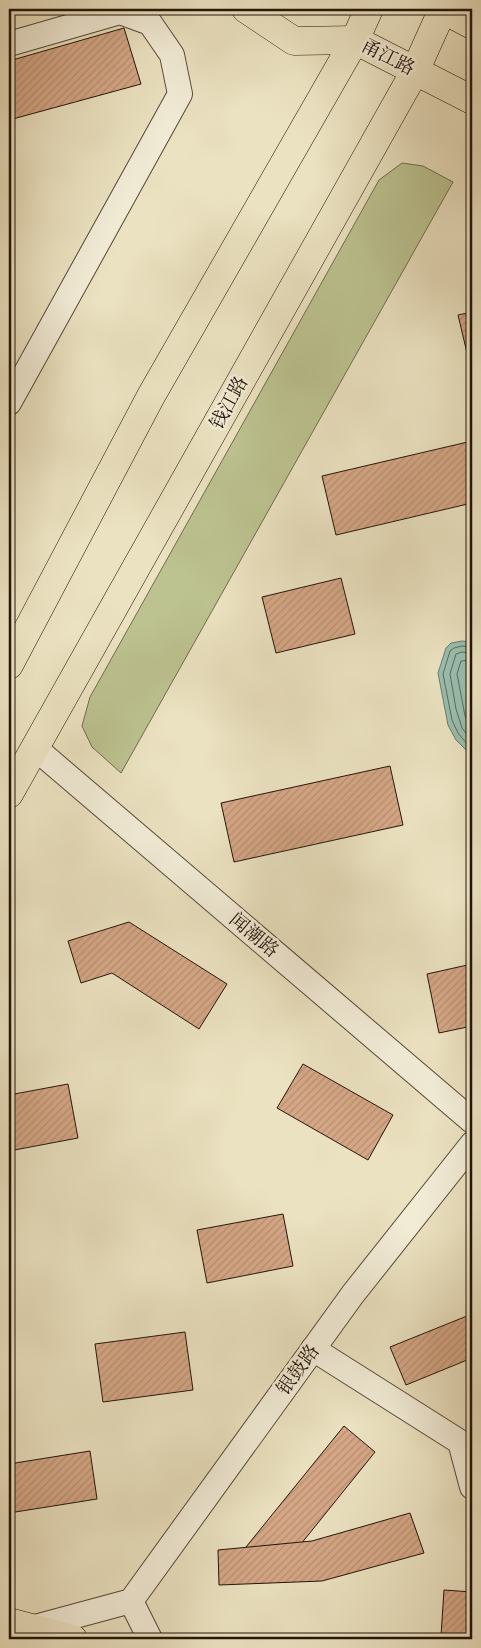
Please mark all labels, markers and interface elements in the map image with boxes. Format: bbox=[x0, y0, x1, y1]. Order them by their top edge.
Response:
street label: 甬江路 bbox=[358, 34, 418, 80]
street label: 钱江路 bbox=[206, 373, 252, 433]
street label: 闻潮路 bbox=[225, 908, 283, 962]
street label: 银鼓路 bbox=[272, 1340, 324, 1400]

